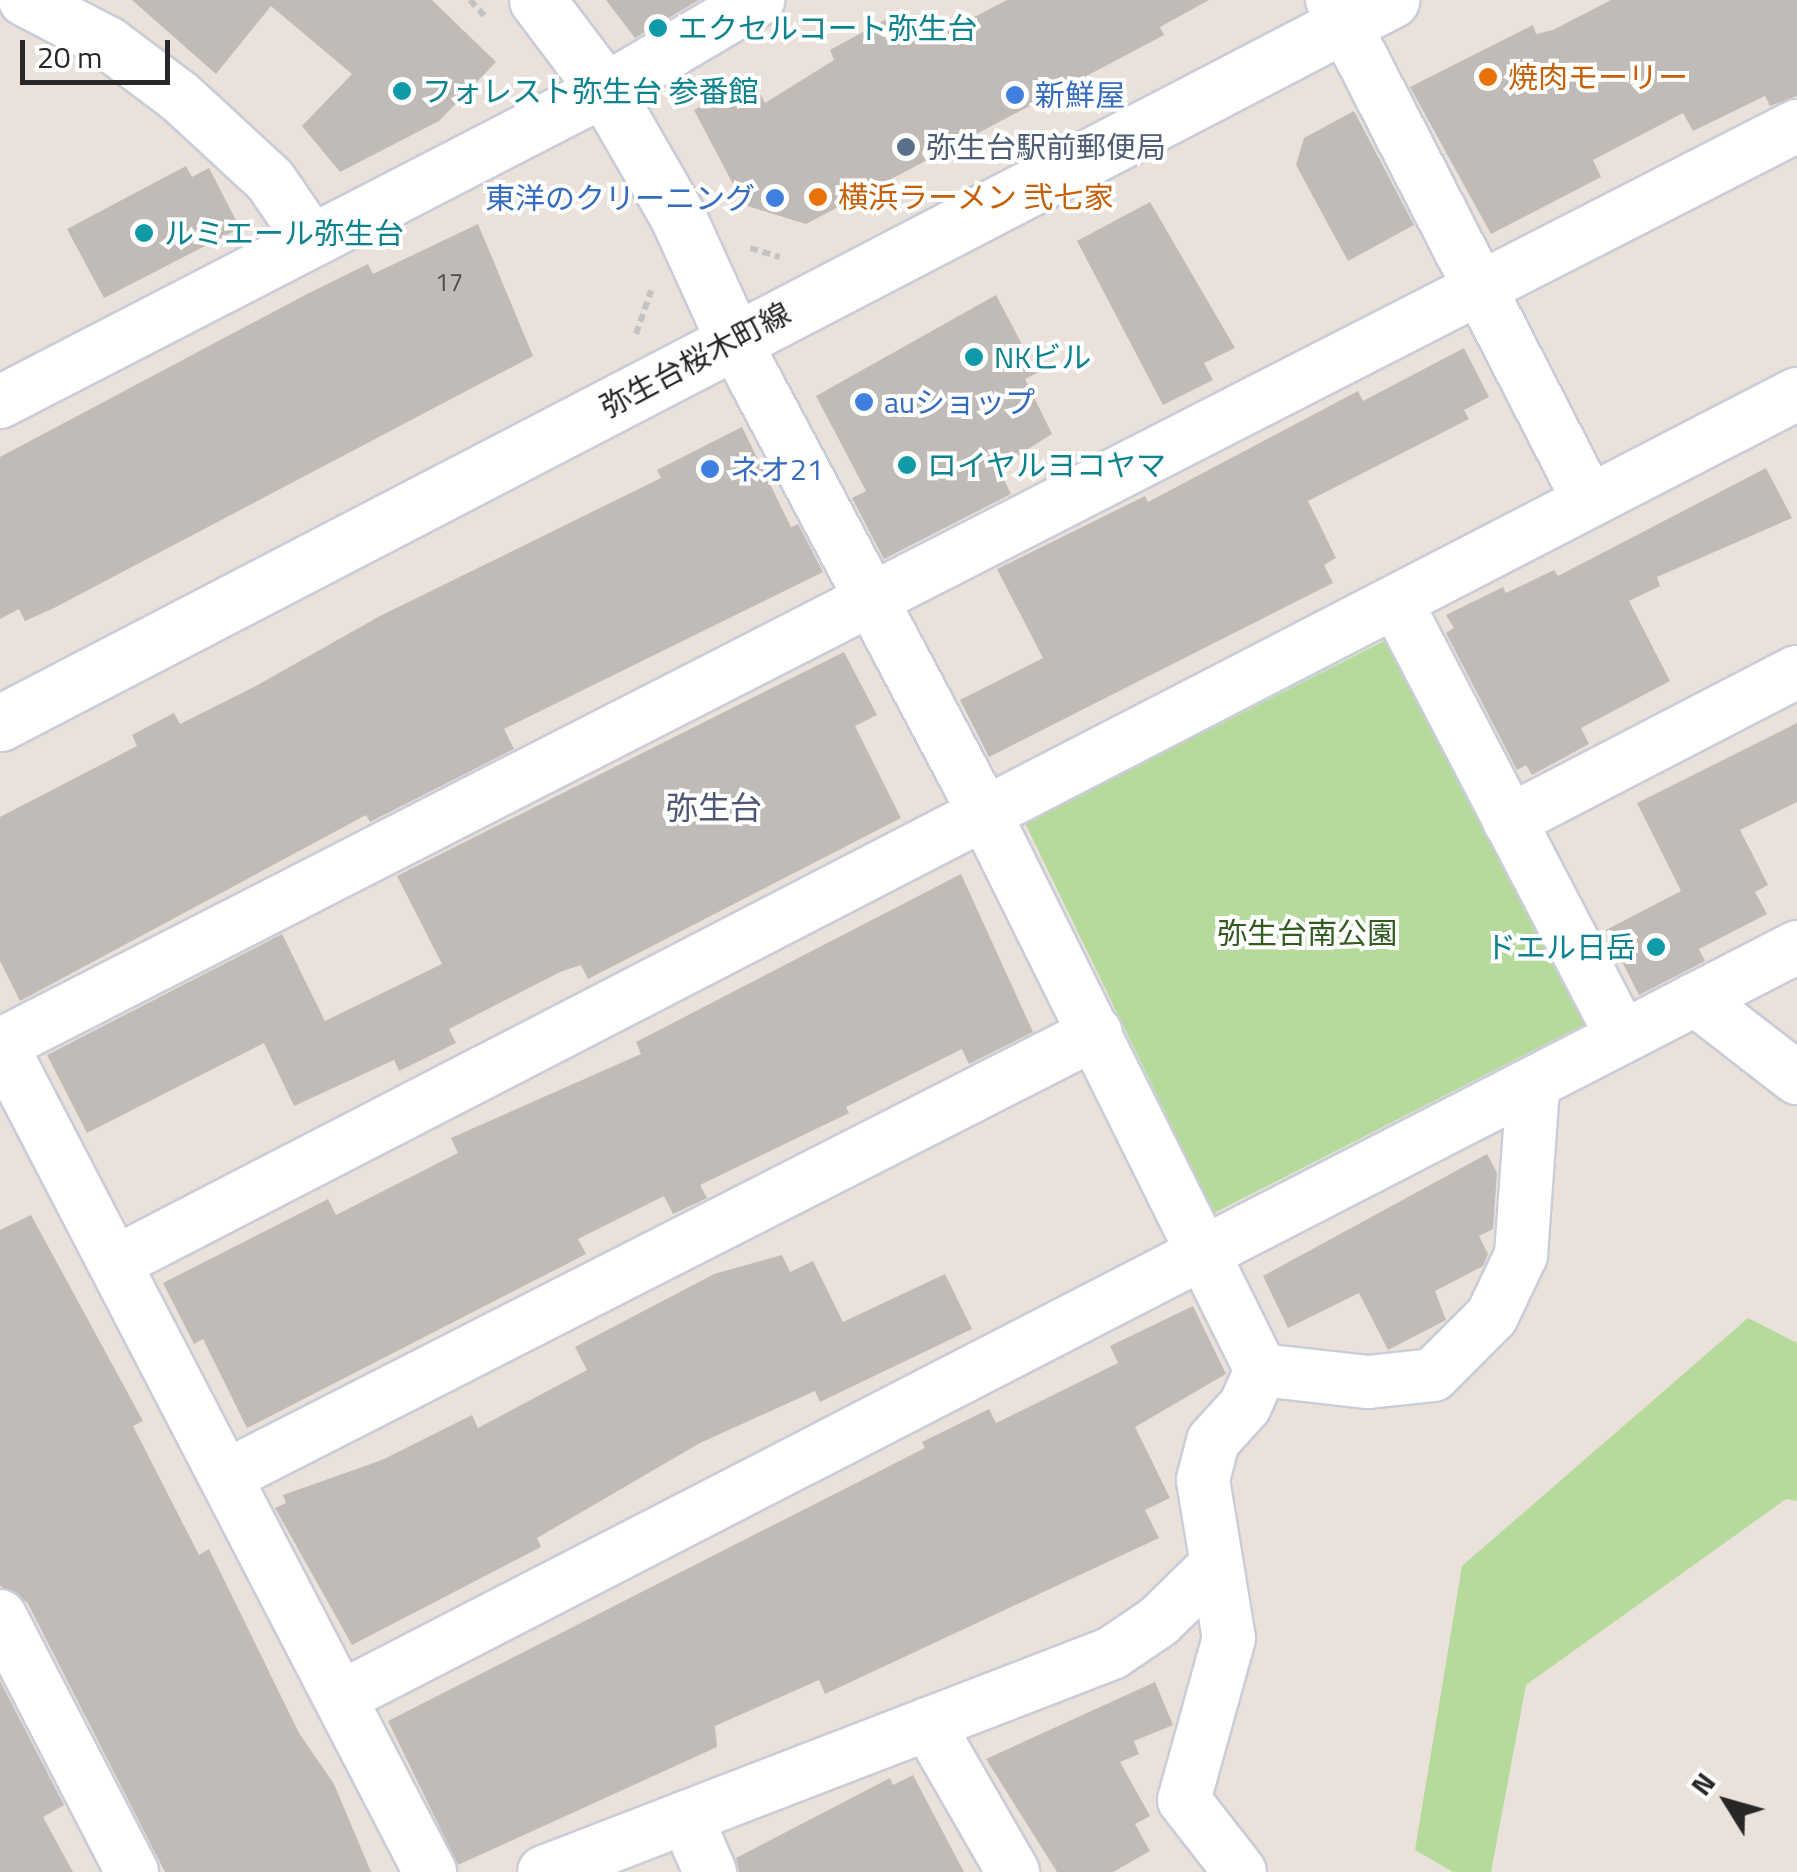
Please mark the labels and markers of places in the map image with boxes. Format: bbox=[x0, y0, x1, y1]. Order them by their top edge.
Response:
place label: エクセルコート弥生台 bbox=[678, 10, 978, 46]
marker: エクセルコート弥生台 bbox=[647, 17, 669, 39]
place label: 焼肉モーリー bbox=[1508, 59, 1688, 95]
marker: 焼肉モーリー bbox=[1477, 66, 1499, 88]
place label: フォレスト弥生台 参番館 bbox=[422, 73, 759, 109]
place label: 新鮮屋 bbox=[1035, 77, 1125, 113]
marker: フォレスト弥生台 参番館 bbox=[391, 80, 413, 102]
marker: 新鮮屋 bbox=[1004, 84, 1026, 106]
place label: 弥生台駅前郵便局 bbox=[926, 129, 1166, 165]
marker: 弥生台駅前郵便局 bbox=[895, 136, 917, 158]
place label: 横浜ラーメン 弐七家 bbox=[838, 179, 1115, 215]
place label: 東洋のクリーニング bbox=[485, 180, 755, 216]
marker: 横浜ラーメン 弐七家 bbox=[807, 186, 829, 208]
marker: 東洋のクリーニング bbox=[764, 187, 786, 209]
place label: ルミエール弥生台 bbox=[164, 215, 404, 251]
marker: ルミエール弥生台 bbox=[133, 222, 155, 244]
place label: NKビル bbox=[994, 339, 1091, 375]
marker: NKビル bbox=[963, 346, 985, 368]
place label: auショップ bbox=[884, 384, 1035, 420]
marker: auショップ bbox=[853, 391, 875, 413]
place label: ロイヤルヨコヤマ bbox=[927, 447, 1167, 483]
place label: ネオ21 bbox=[730, 451, 824, 487]
marker: ロイヤルヨコヤマ bbox=[896, 454, 918, 476]
marker: ネオ21 bbox=[699, 458, 721, 480]
place label: ドエル日岳 bbox=[1486, 929, 1636, 965]
marker: ドエル日岳 bbox=[1645, 936, 1667, 958]

